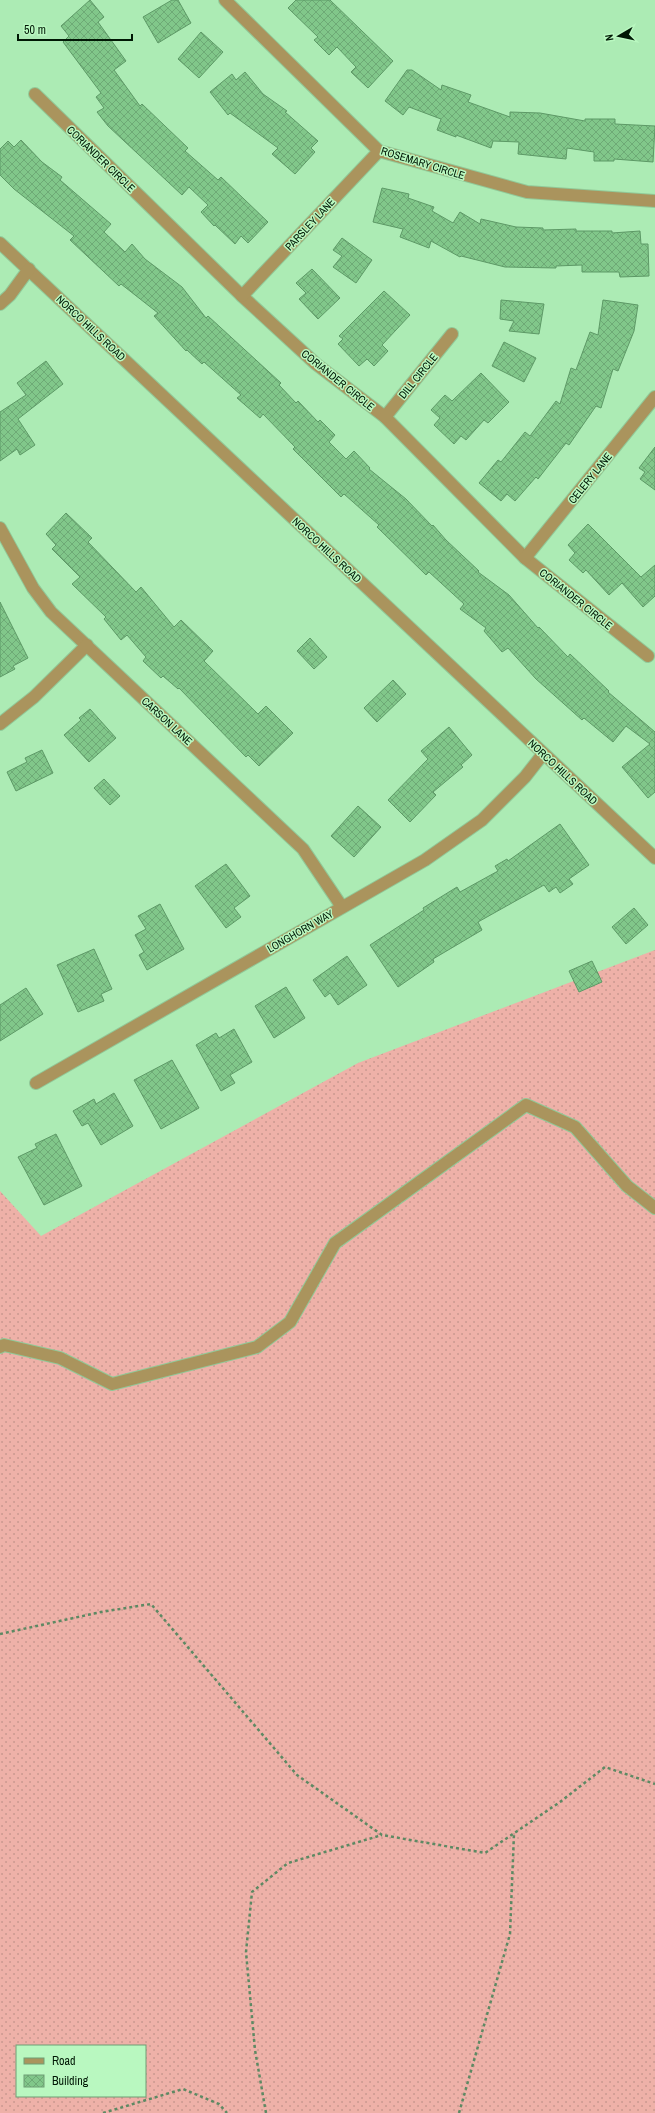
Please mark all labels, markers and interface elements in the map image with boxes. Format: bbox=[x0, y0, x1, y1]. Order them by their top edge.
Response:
scale bar bbox=[18, 16, 132, 42]
north arrow bbox=[599, 16, 639, 56]
text: 50 m bbox=[24, 22, 46, 38]
text: N bbox=[602, 33, 617, 42]
street label: CORIANDER CIRCLE bbox=[64, 123, 138, 195]
street label: ROSEMARY CIRCLE bbox=[379, 144, 467, 182]
street label: PARSLEY LANE bbox=[282, 195, 338, 253]
street label: NORCO HILLS ROAD bbox=[53, 292, 129, 364]
street label: CORIANDER CIRCLE bbox=[299, 346, 377, 414]
street label: DILL CIRCLE bbox=[395, 350, 441, 402]
street label: CELERY LANE bbox=[565, 450, 615, 506]
street label: NORCO HILLS ROAD bbox=[289, 514, 365, 586]
street label: CORIANDER CIRCLE bbox=[537, 565, 615, 633]
street label: CARSON LANE bbox=[139, 694, 195, 748]
street label: NORCO HILLS ROAD bbox=[525, 736, 601, 808]
street label: LONGHORN WAY bbox=[264, 906, 336, 956]
legend bbox=[16, 2045, 146, 2097]
text: Road bbox=[52, 2053, 76, 2069]
text: Building bbox=[52, 2073, 89, 2089]

